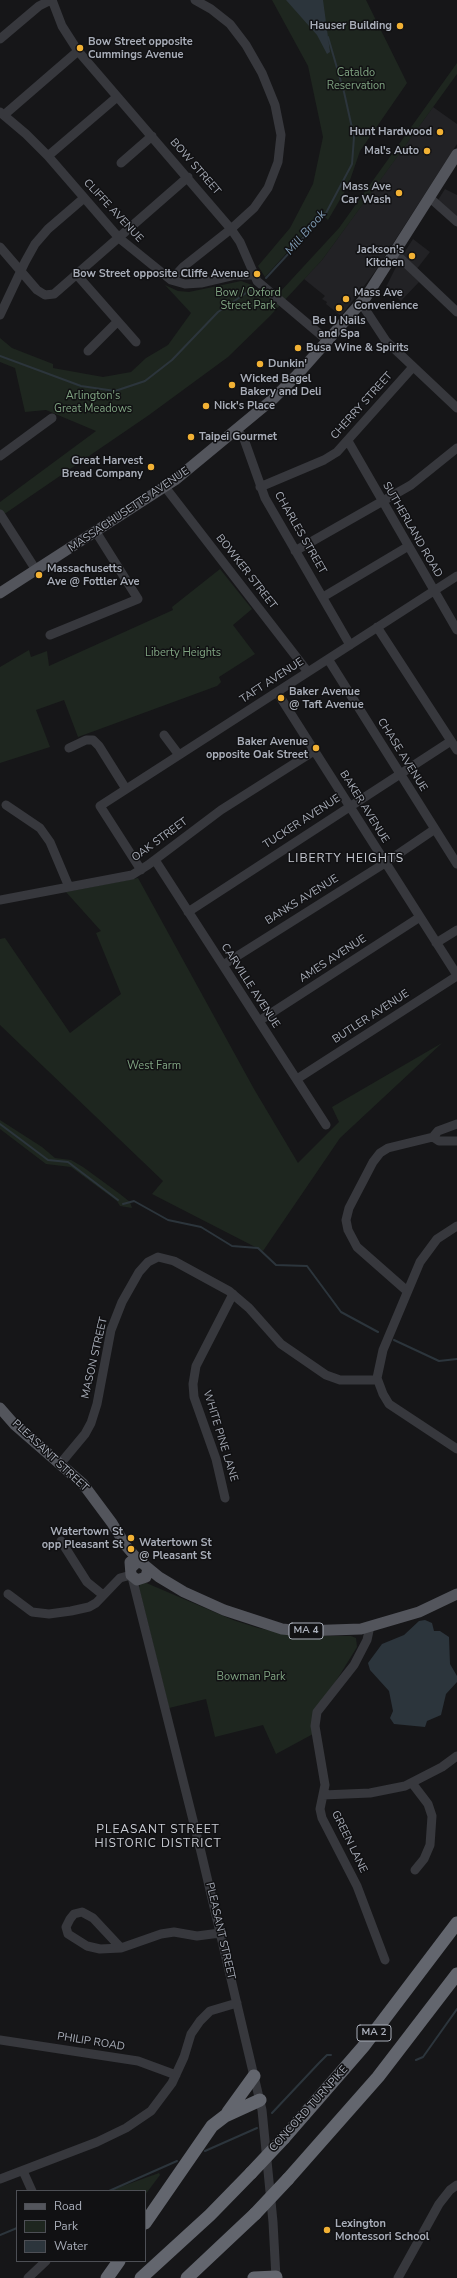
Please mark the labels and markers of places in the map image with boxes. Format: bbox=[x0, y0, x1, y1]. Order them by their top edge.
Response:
place label: Hauser Building bbox=[310, 19, 392, 33]
marker: Hauser Building bbox=[395, 21, 405, 31]
place label: Bow Street opposite Cummings Avenue bbox=[88, 35, 193, 61]
marker: Bow Street opposite Cummings Avenue bbox=[75, 43, 85, 53]
place label: Hunt Hardwood bbox=[350, 125, 432, 139]
marker: Hunt Hardwood bbox=[435, 127, 445, 137]
place label: Mal's Auto bbox=[364, 144, 419, 158]
marker: Mal's Auto bbox=[422, 146, 432, 156]
place label: Mass Ave Car Wash bbox=[341, 180, 391, 206]
marker: Mass Ave Car Wash bbox=[394, 188, 404, 198]
place label: Jackson's Kitchen bbox=[357, 243, 404, 269]
marker: Jackson's Kitchen bbox=[407, 251, 417, 261]
place label: Bow Street opposite Cliffe Avenue bbox=[73, 267, 249, 281]
marker: Bow Street opposite Cliffe Avenue bbox=[252, 269, 262, 279]
place label: Mass Ave Convenience bbox=[354, 286, 418, 312]
marker: Mass Ave Convenience bbox=[341, 294, 351, 304]
marker: Be U Nails and Spa bbox=[334, 303, 344, 313]
place label: Be U Nails and Spa bbox=[312, 314, 366, 340]
place label: Busa Wine & Spirits bbox=[306, 341, 409, 355]
marker: Busa Wine & Spirits bbox=[293, 343, 303, 353]
place label: Dunkin' bbox=[268, 357, 307, 371]
marker: Dunkin' bbox=[255, 359, 265, 369]
place label: Wicked Bagel Bakery and Deli bbox=[240, 372, 321, 398]
marker: Wicked Bagel Bakery and Deli bbox=[227, 380, 237, 390]
place label: Nick's Place bbox=[214, 399, 275, 413]
marker: Nick's Place bbox=[201, 401, 211, 411]
place label: Taipei Gourmet bbox=[199, 430, 277, 444]
marker: Taipei Gourmet bbox=[186, 432, 196, 442]
place label: Great Harvest Bread Company bbox=[62, 454, 143, 480]
marker: Great Harvest Bread Company bbox=[146, 462, 156, 472]
place label: Massachusetts Ave @ Fottler Ave bbox=[47, 562, 140, 588]
marker: Massachusetts Ave @ Fottler Ave bbox=[34, 570, 44, 580]
place label: Baker Avenue @ Taft Avenue bbox=[289, 685, 364, 711]
marker: Baker Avenue @ Taft Avenue bbox=[276, 693, 286, 703]
place label: Baker Avenue opposite Oak Street bbox=[206, 735, 308, 761]
marker: Baker Avenue opposite Oak Street bbox=[311, 743, 321, 753]
place label: Watertown St opp Pleasant St bbox=[42, 1525, 123, 1551]
marker: Watertown St opp Pleasant St bbox=[126, 1533, 136, 1543]
place label: Watertown St @ Pleasant St bbox=[139, 1536, 212, 1562]
marker: Watertown St @ Pleasant St bbox=[126, 1544, 136, 1554]
place label: Lexington Montessori School bbox=[335, 2217, 429, 2243]
marker: Lexington Montessori School bbox=[322, 2225, 332, 2235]

